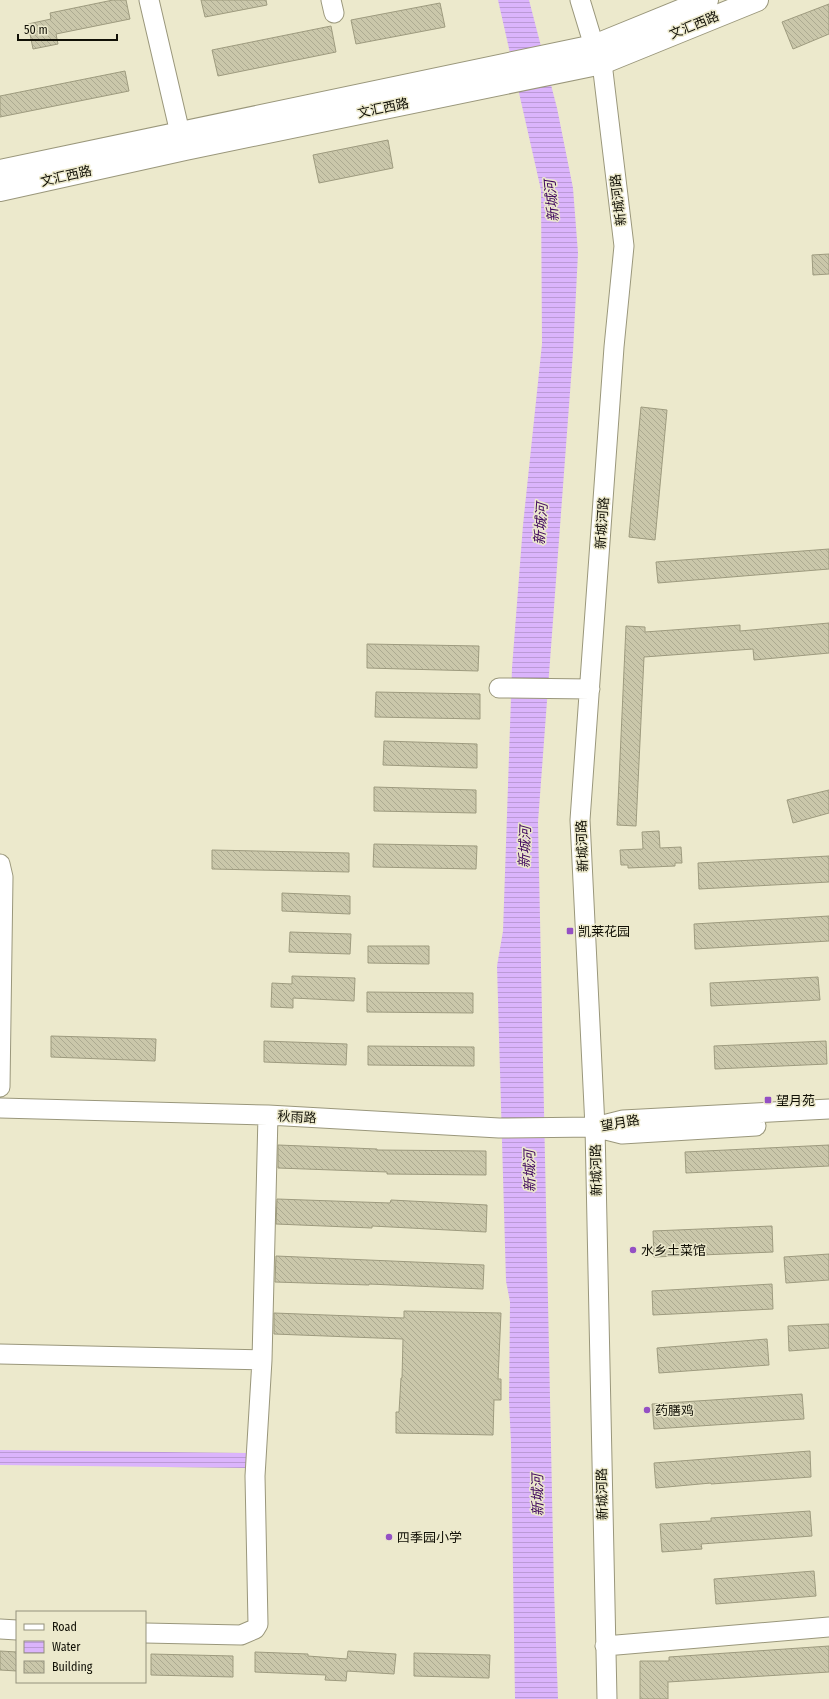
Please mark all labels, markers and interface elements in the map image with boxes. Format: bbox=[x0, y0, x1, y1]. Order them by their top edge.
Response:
street label: 文汇西路 bbox=[667, 8, 721, 42]
scale bar bbox=[18, 16, 117, 42]
text: 50 m bbox=[24, 23, 48, 37]
street label: 文汇西路 bbox=[356, 95, 410, 121]
street label: 文汇西路 bbox=[39, 163, 93, 189]
street label: 新城河路 bbox=[607, 173, 629, 227]
water label: 新城河 bbox=[541, 176, 562, 223]
street label: 新城河路 bbox=[593, 497, 611, 549]
water label: 新城河 bbox=[531, 499, 551, 546]
street label: 新城河路 bbox=[574, 820, 590, 872]
water label: 新城河 bbox=[516, 823, 534, 868]
place label: 凯莱花园 bbox=[578, 924, 630, 939]
marker: 凯莱花园 bbox=[565, 926, 575, 936]
place label: 望月苑 bbox=[776, 1093, 815, 1108]
marker: 望月苑 bbox=[763, 1095, 773, 1105]
street label: 秋雨路 bbox=[277, 1108, 317, 1126]
street label: 望月路 bbox=[599, 1112, 641, 1134]
street label: 新城河路 bbox=[588, 1144, 604, 1196]
water label: 新城河 bbox=[521, 1147, 539, 1192]
place label: 水乡土菜馆 bbox=[641, 1243, 706, 1258]
marker: 水乡土菜馆 bbox=[628, 1245, 638, 1255]
place label: 药膳鸡 bbox=[655, 1403, 694, 1418]
marker: 药膳鸡 bbox=[642, 1405, 652, 1415]
street label: 新城河路 bbox=[594, 1468, 610, 1520]
water label: 新城河 bbox=[529, 1471, 547, 1516]
place label: 四季园小学 bbox=[397, 1530, 462, 1545]
marker: 四季园小学 bbox=[384, 1532, 394, 1542]
legend bbox=[16, 1611, 146, 1683]
text: Road bbox=[52, 1620, 77, 1634]
text: Water bbox=[52, 1640, 81, 1654]
text: Building bbox=[52, 1660, 93, 1674]

